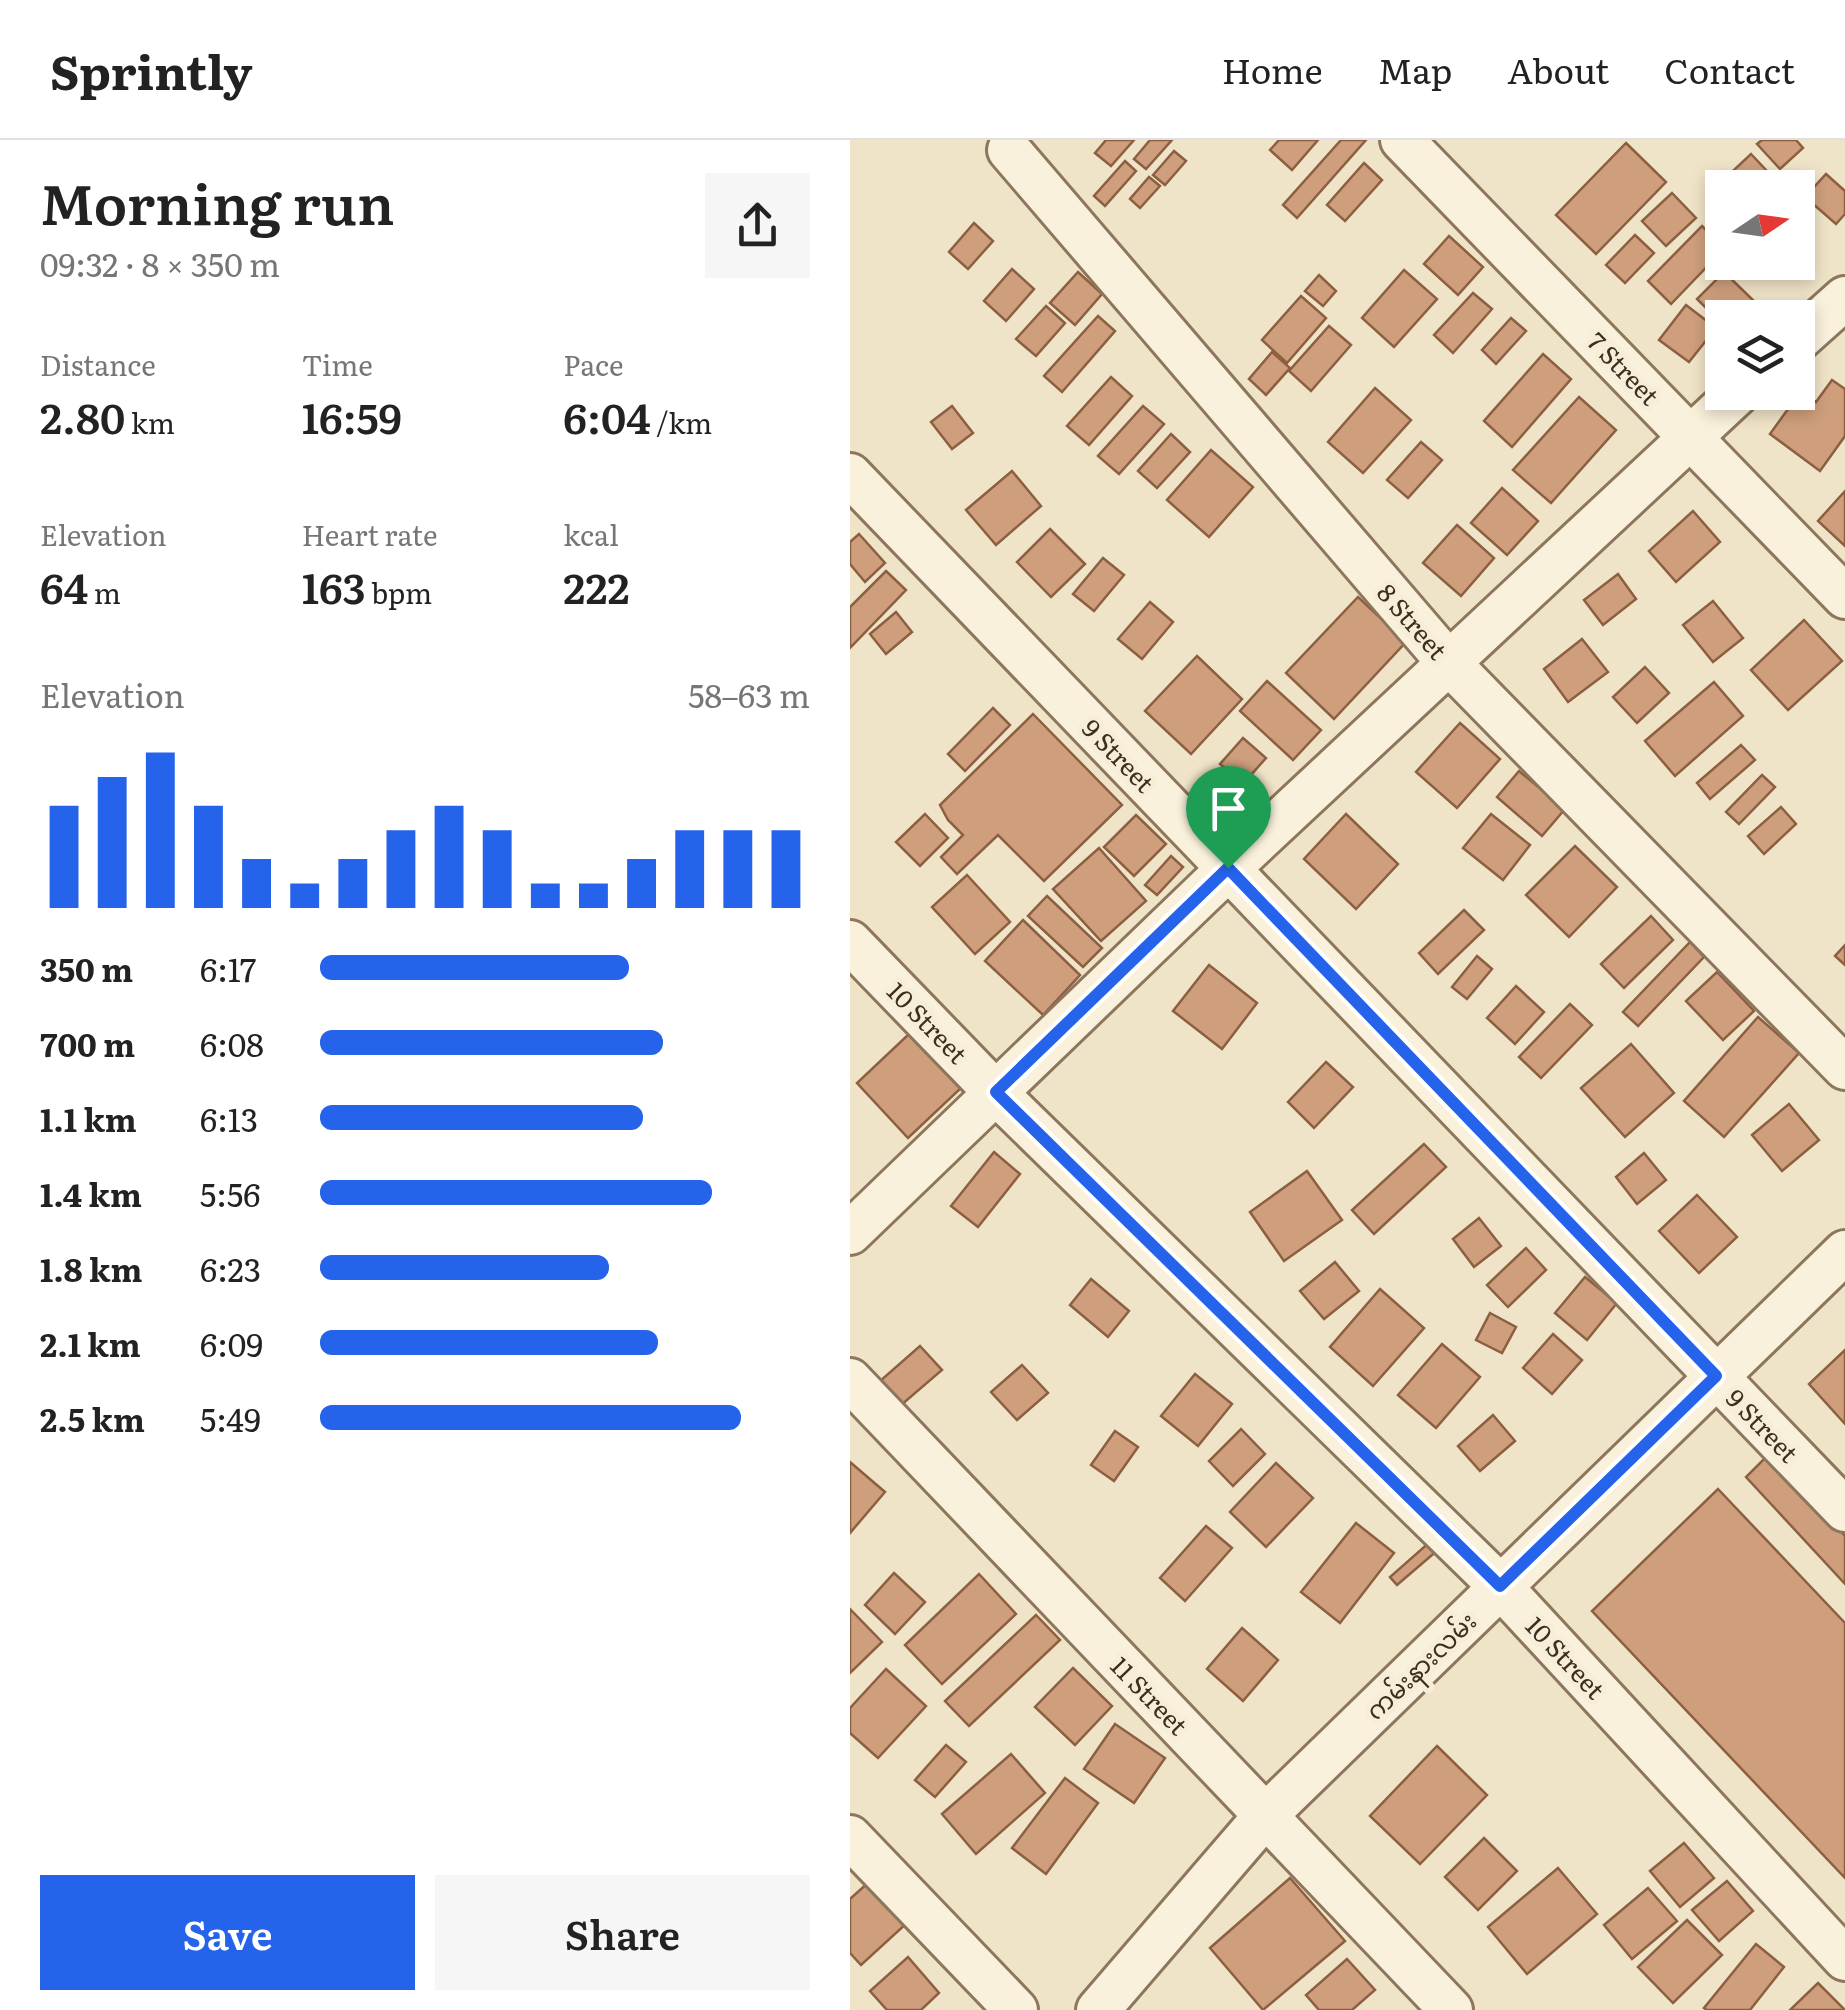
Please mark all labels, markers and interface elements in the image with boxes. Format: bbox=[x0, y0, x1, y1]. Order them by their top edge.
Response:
text: Sprintly bbox=[50, 34, 252, 105]
text: Home bbox=[1222, 43, 1323, 95]
text: Map bbox=[1378, 43, 1452, 95]
text: About bbox=[1507, 43, 1609, 95]
text: Contact bbox=[1664, 43, 1795, 95]
text: Morning run bbox=[40, 160, 395, 242]
north arrow bbox=[1705, 170, 1815, 280]
map controls bbox=[1705, 170, 1815, 410]
button: share bbox=[705, 173, 810, 278]
text: 09:32 · 8 × 350 m bbox=[40, 239, 280, 287]
button: layers bbox=[1705, 300, 1815, 410]
street label: 7 Street bbox=[1580, 323, 1668, 413]
text: Distance bbox=[40, 343, 156, 385]
text: Time bbox=[302, 343, 373, 385]
text: Pace bbox=[563, 343, 623, 385]
text: 2.80 bbox=[40, 385, 125, 447]
text: 16:59 bbox=[302, 385, 402, 447]
text: 6:04 bbox=[563, 385, 651, 447]
text: km bbox=[125, 401, 175, 443]
text: /km bbox=[651, 401, 712, 443]
text: Elevation bbox=[40, 513, 167, 555]
text: Heart rate bbox=[302, 513, 438, 555]
text: kcal bbox=[563, 513, 619, 555]
text: 64 bbox=[40, 555, 88, 617]
text: 163 bbox=[302, 555, 366, 617]
text: 222 bbox=[563, 555, 629, 617]
text: m bbox=[88, 571, 121, 613]
text: bpm bbox=[366, 571, 432, 613]
street label: 8 Street bbox=[1369, 575, 1457, 667]
text: Elevation bbox=[40, 670, 185, 718]
text: 58–63 m bbox=[688, 670, 810, 718]
street label: 9 Street bbox=[1075, 710, 1163, 800]
pin bbox=[1186, 766, 1271, 869]
icon: arrive bbox=[1201, 781, 1256, 836]
text: 350 m bbox=[40, 944, 133, 992]
text: 6:17 bbox=[200, 944, 256, 992]
street label: 10 Street bbox=[880, 973, 976, 1071]
text: 700 m bbox=[40, 1019, 135, 1067]
text: 6:08 bbox=[200, 1019, 264, 1067]
text: 1.1 km bbox=[40, 1094, 137, 1142]
text: 6:13 bbox=[200, 1094, 258, 1142]
text: 1.4 km bbox=[40, 1169, 142, 1217]
text: 5:56 bbox=[200, 1169, 260, 1217]
text: 1.8 km bbox=[40, 1244, 142, 1292]
text: 6:23 bbox=[200, 1244, 261, 1292]
text: 2.1 km bbox=[40, 1319, 141, 1367]
text: 6:09 bbox=[200, 1319, 263, 1367]
street label: 9 Street bbox=[1719, 1380, 1807, 1470]
text: 2.5 km bbox=[40, 1394, 145, 1442]
text: 5:49 bbox=[200, 1394, 261, 1442]
street label: ကမ်းနားလမ်း bbox=[1356, 1602, 1487, 1730]
street label: 10 Street bbox=[1518, 1607, 1614, 1707]
street label: 11 Street bbox=[1103, 1647, 1197, 1743]
button: Save bbox=[40, 1875, 415, 1990]
button: Share bbox=[435, 1875, 810, 1990]

